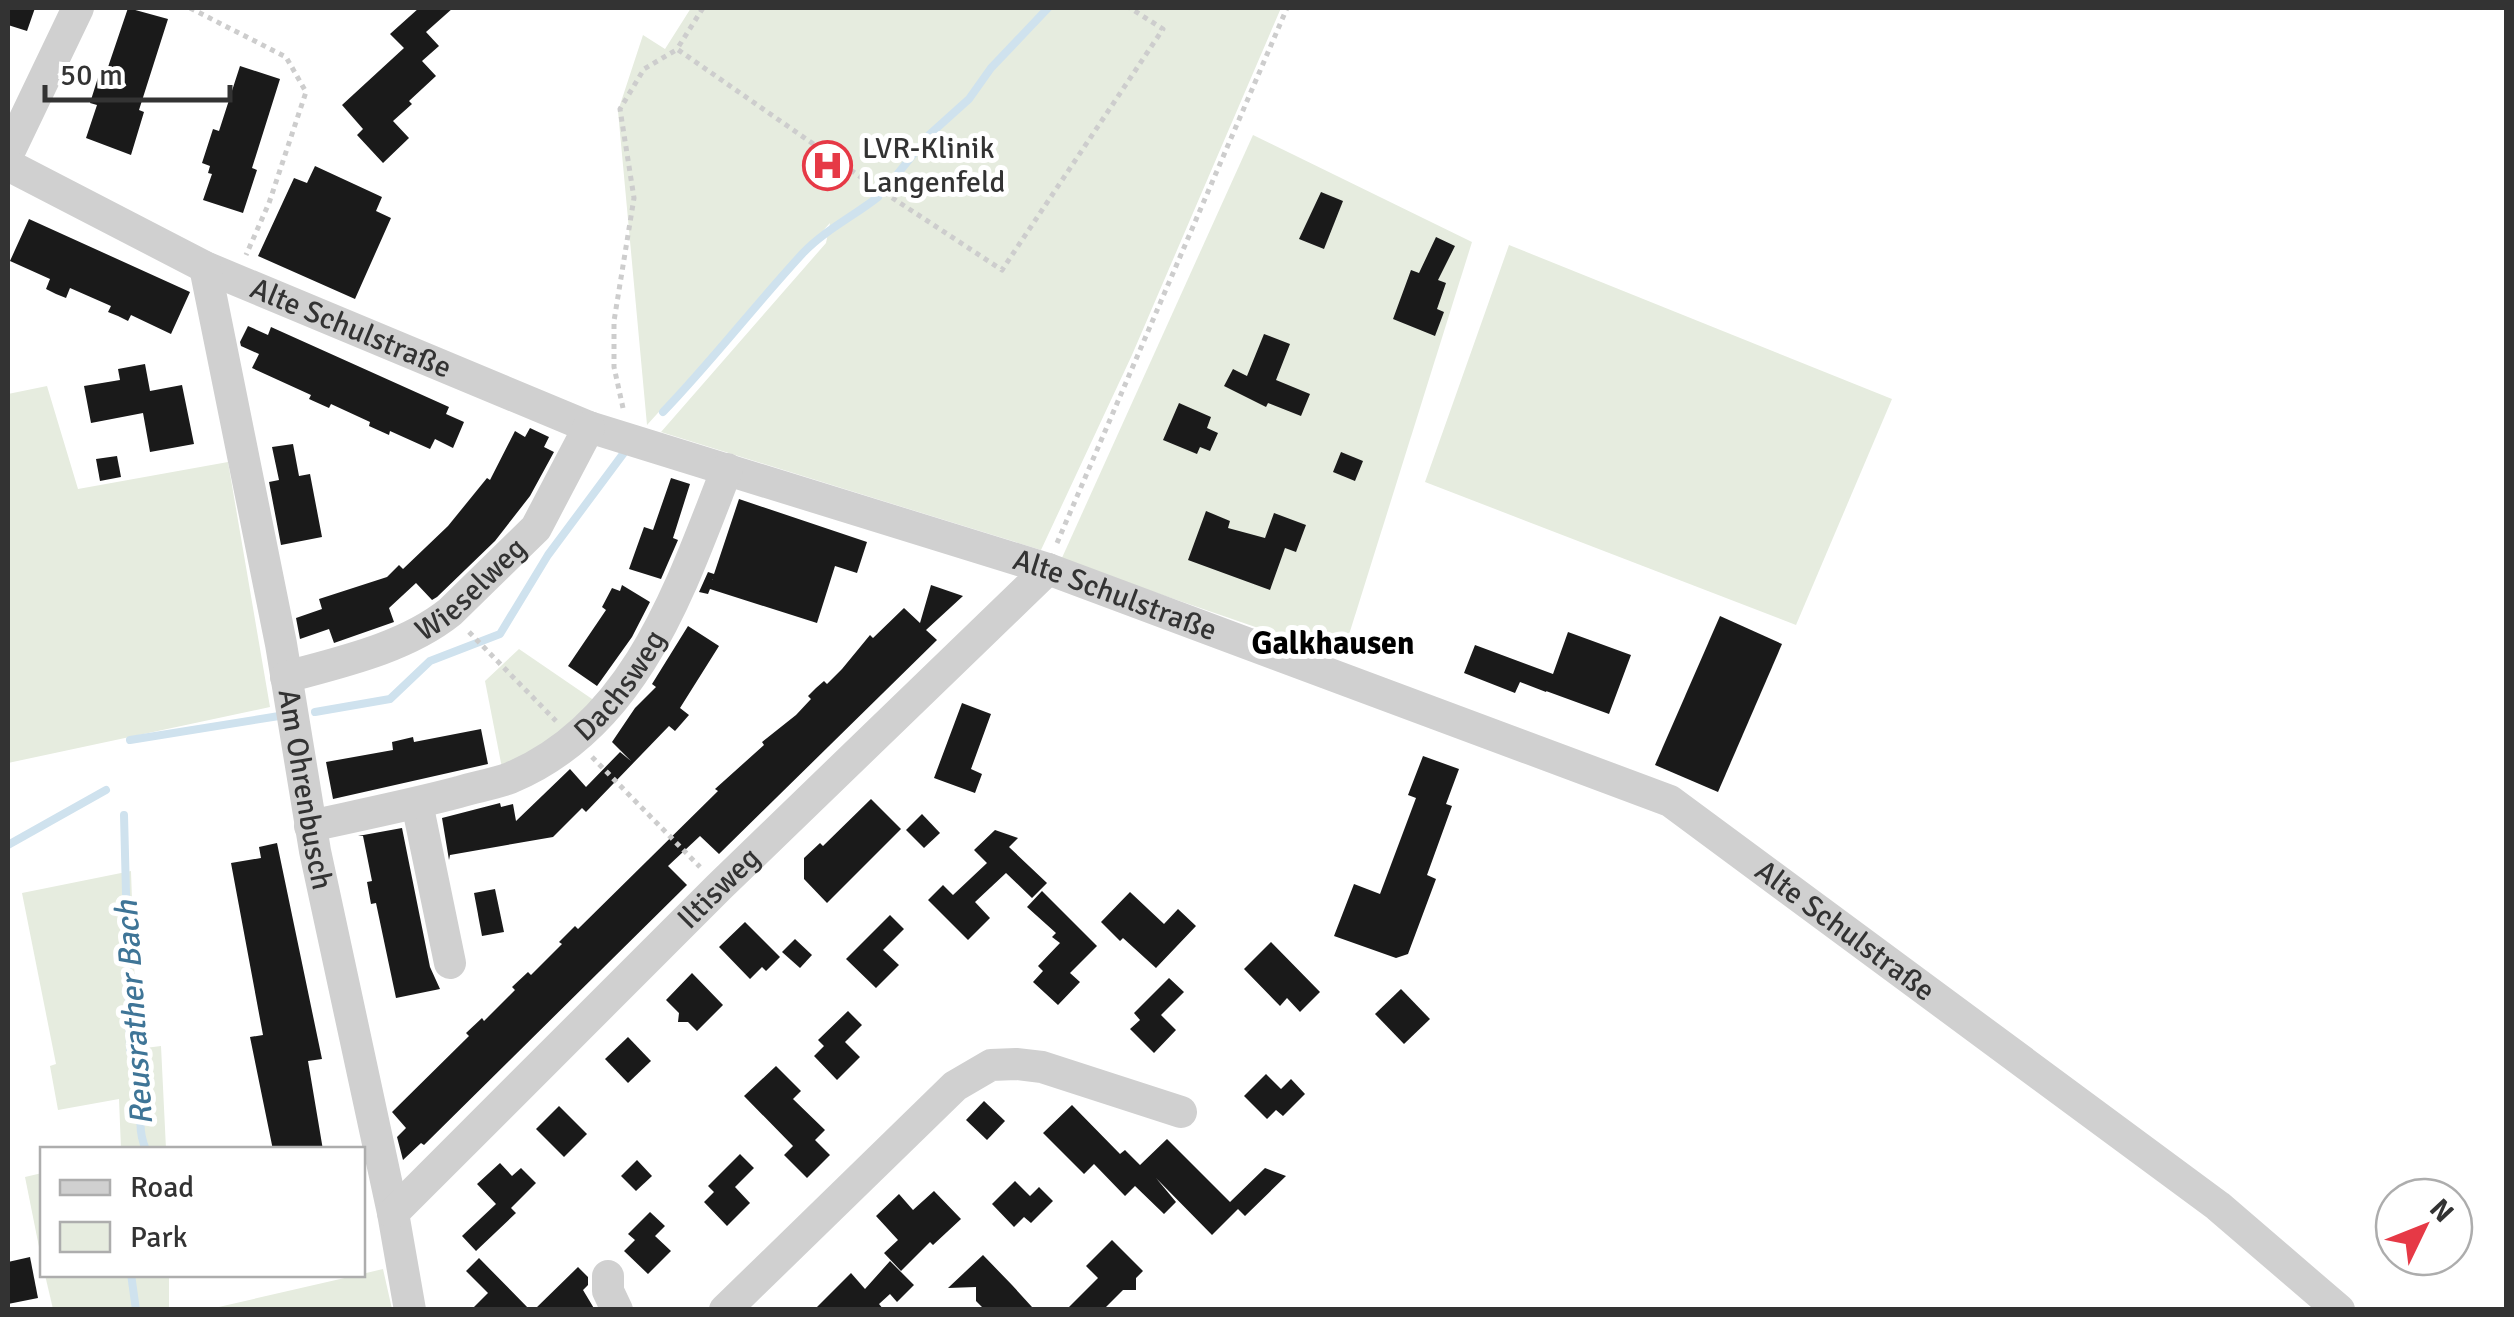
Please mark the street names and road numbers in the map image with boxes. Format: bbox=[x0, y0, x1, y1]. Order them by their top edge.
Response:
street label: Alte Schulstraße bbox=[245, 270, 457, 386]
street label: Wieselweg bbox=[408, 530, 534, 649]
street label: Alte Schulstraße bbox=[1009, 541, 1222, 649]
street label: Dachsweg bbox=[566, 624, 673, 749]
street label: Am Ohrenbusch bbox=[270, 686, 341, 893]
street label: Iltisweg bbox=[669, 839, 768, 937]
street label: Alte Schulstraße bbox=[1748, 852, 1942, 1009]

